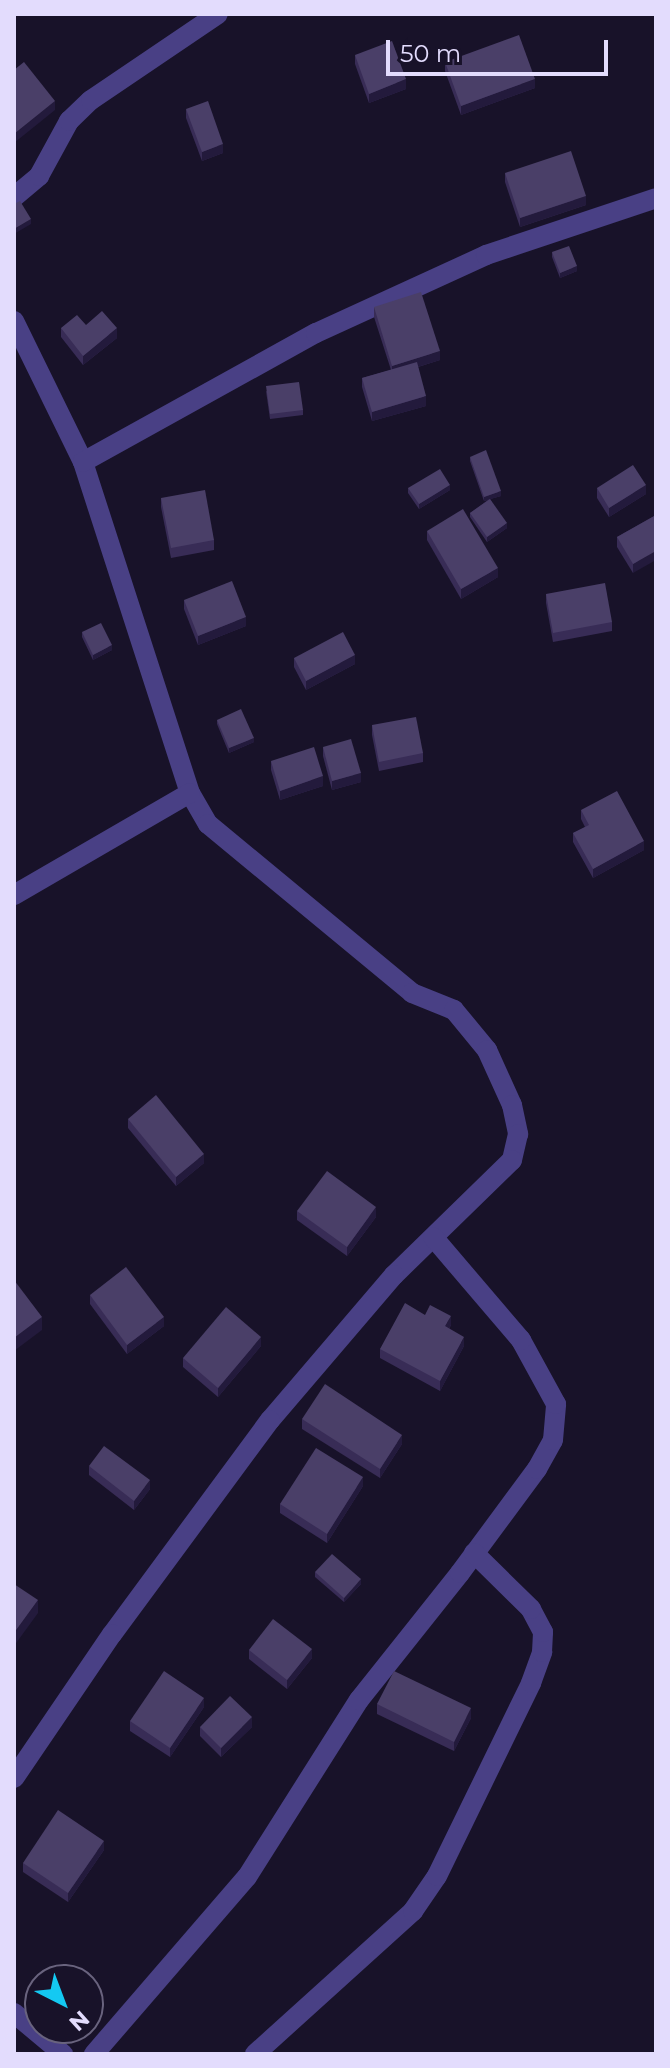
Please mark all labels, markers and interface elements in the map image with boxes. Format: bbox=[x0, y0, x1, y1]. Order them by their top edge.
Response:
scale bar bbox=[390, 24, 612, 74]
text: 50 m bbox=[400, 39, 461, 68]
north arrow bbox=[24, 1964, 104, 2044]
text: N bbox=[63, 2005, 95, 2037]

